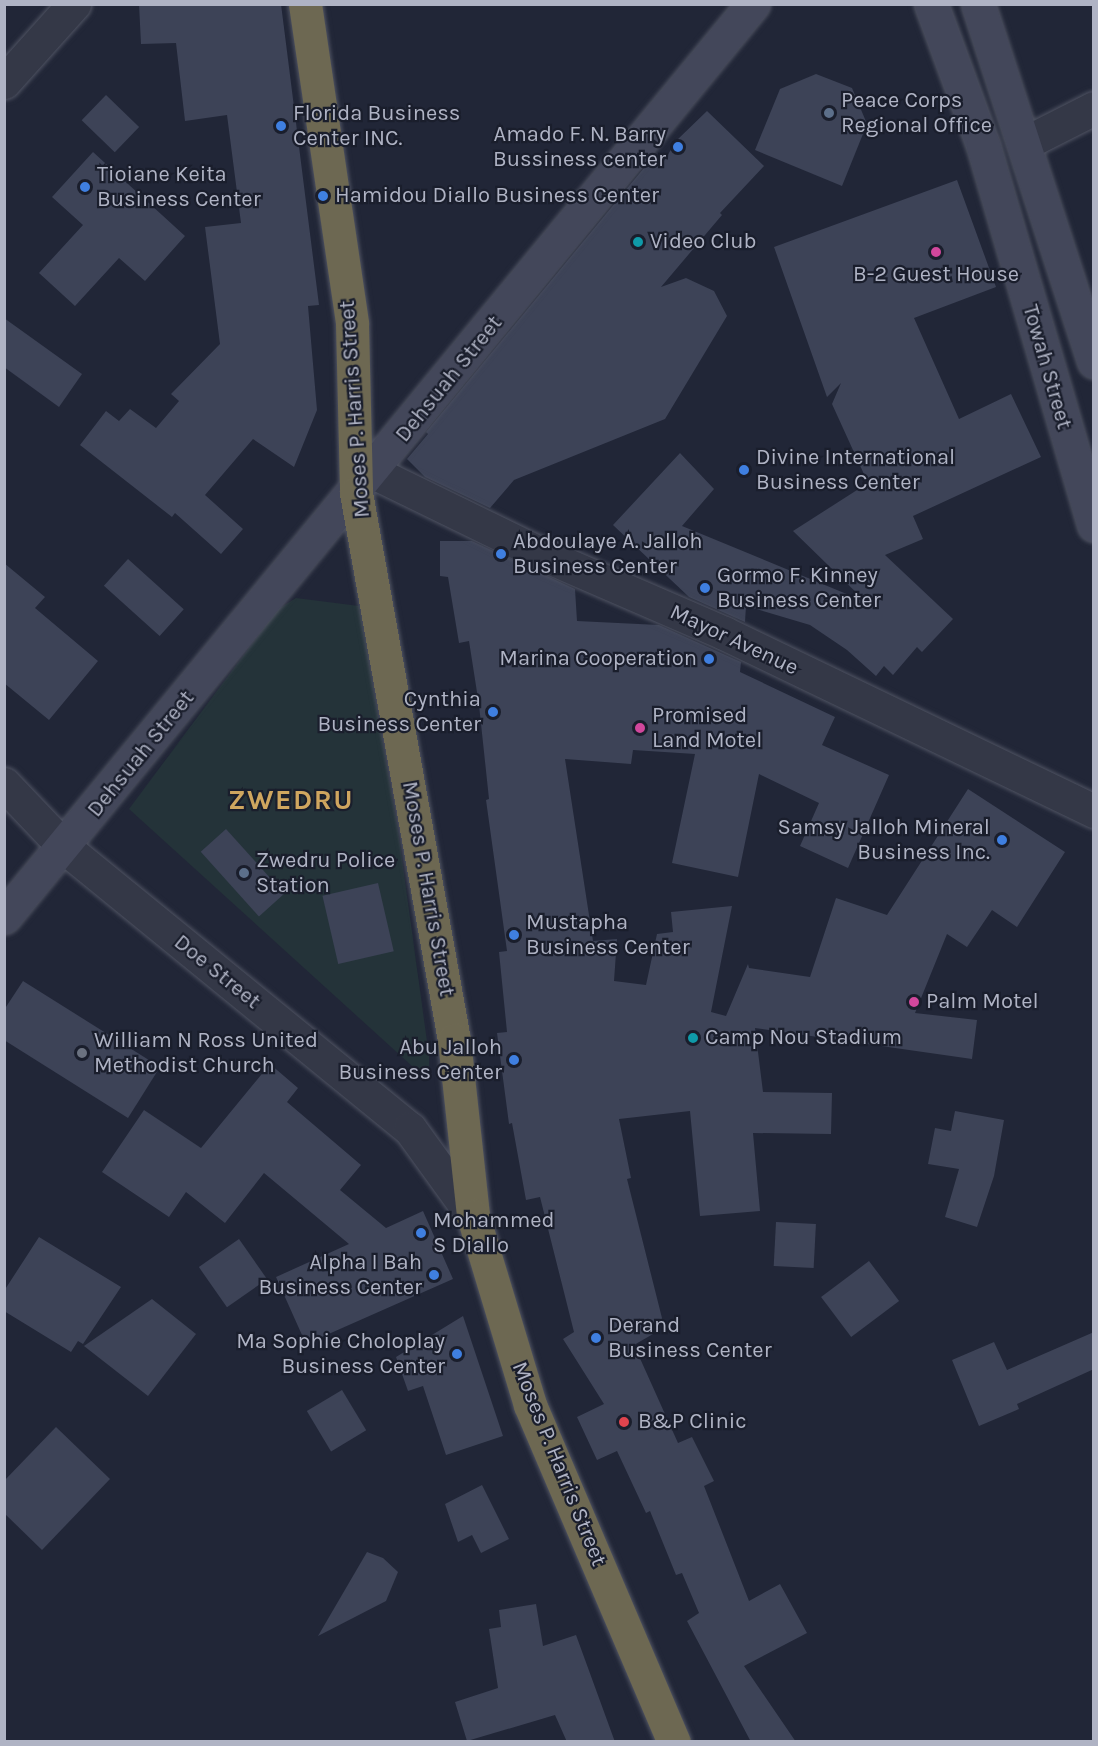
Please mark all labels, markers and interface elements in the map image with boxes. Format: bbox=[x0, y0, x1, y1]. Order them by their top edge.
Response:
place label: Peace Corps Regional Office bbox=[841, 87, 992, 138]
place label: Florida Business Center INC. bbox=[293, 100, 460, 152]
marker: Peace Corps Regional Office bbox=[822, 106, 836, 120]
marker: Florida Business Center INC. bbox=[274, 119, 288, 133]
place label: Amado F. N. Barry Bussiness center bbox=[493, 121, 666, 172]
marker: Amado F. N. Barry Bussiness center bbox=[671, 140, 685, 154]
place label: Tioiane Keita Business Center bbox=[97, 161, 261, 212]
marker: Tioiane Keita Business Center bbox=[78, 180, 92, 194]
place label: Hamidou Diallo Business Center bbox=[335, 183, 659, 209]
marker: Hamidou Diallo Business Center bbox=[316, 189, 330, 203]
place label: Video Club bbox=[650, 229, 757, 255]
marker: Video Club bbox=[631, 235, 645, 249]
marker: B-2 Guest House bbox=[929, 245, 943, 259]
place label: B-2 Guest House bbox=[853, 262, 1019, 288]
street label: Moses P. Harris Street bbox=[334, 299, 376, 519]
street label: Towah Street bbox=[1017, 302, 1077, 432]
street label: Dehsuah Street bbox=[390, 310, 508, 448]
place label: Divine International Business Center bbox=[756, 444, 955, 496]
marker: Divine International Business Center bbox=[737, 463, 751, 477]
place label: Abdoulaye A. Jalloh Business Center bbox=[513, 528, 702, 580]
marker: Abdoulaye A. Jalloh Business Center bbox=[494, 547, 508, 561]
place label: Gormo F. Kinney Business Center bbox=[717, 562, 881, 614]
marker: Gormo F. Kinney Business Center bbox=[698, 581, 712, 595]
street label: Mayor Avenue bbox=[666, 599, 802, 681]
place label: Marina Cooperation bbox=[499, 646, 697, 672]
marker: Marina Cooperation bbox=[702, 652, 716, 666]
street label: Dehsuah Street bbox=[82, 685, 200, 823]
place label: Cynthia Business Center bbox=[317, 686, 481, 738]
place label: Promised Land Motel bbox=[652, 702, 762, 754]
marker: Cynthia Business Center bbox=[486, 705, 500, 719]
marker: Promised Land Motel bbox=[633, 721, 647, 735]
street label: Moses P. Harris Street bbox=[396, 779, 460, 999]
district label: ZWEDRU bbox=[228, 783, 354, 817]
place label: Samsy Jalloh Mineral Business Inc. bbox=[778, 814, 990, 866]
marker: Samsy Jalloh Mineral Business Inc. bbox=[995, 833, 1009, 847]
place label: Zwedru Police Station bbox=[256, 847, 395, 898]
marker: Zwedru Police Station bbox=[237, 866, 251, 880]
place label: Mustapha Business Center bbox=[526, 909, 690, 960]
marker: Mustapha Business Center bbox=[507, 928, 521, 942]
street label: Doe Street bbox=[168, 929, 266, 1015]
place label: Palm Motel bbox=[926, 989, 1039, 1015]
marker: Palm Motel bbox=[907, 995, 921, 1009]
place label: Camp Nou Stadium bbox=[705, 1025, 902, 1051]
place label: William N Ross United Methodist Church bbox=[94, 1027, 318, 1078]
marker: Camp Nou Stadium bbox=[686, 1031, 700, 1045]
place label: Abu Jalloh Business Center bbox=[338, 1034, 502, 1086]
marker: William N Ross United Methodist Church bbox=[75, 1046, 89, 1060]
marker: Abu Jalloh Business Center bbox=[507, 1053, 521, 1067]
place label: Mohammed S Diallo bbox=[433, 1207, 555, 1258]
marker: Mohammed S Diallo bbox=[414, 1226, 428, 1240]
place label: Alpha I Bah Business Center bbox=[258, 1249, 422, 1300]
marker: Alpha I Bah Business Center bbox=[427, 1268, 441, 1282]
place label: Derand Business Center bbox=[608, 1312, 772, 1364]
place label: Ma Sophie Choloplay Business Center bbox=[236, 1328, 445, 1380]
marker: Derand Business Center bbox=[589, 1331, 603, 1345]
marker: Ma Sophie Choloplay Business Center bbox=[450, 1347, 464, 1361]
street label: Moses P. Harris Street bbox=[506, 1358, 612, 1570]
place label: B&P Clinic bbox=[638, 1409, 747, 1435]
marker: B&P Clinic bbox=[615, 1413, 633, 1431]

